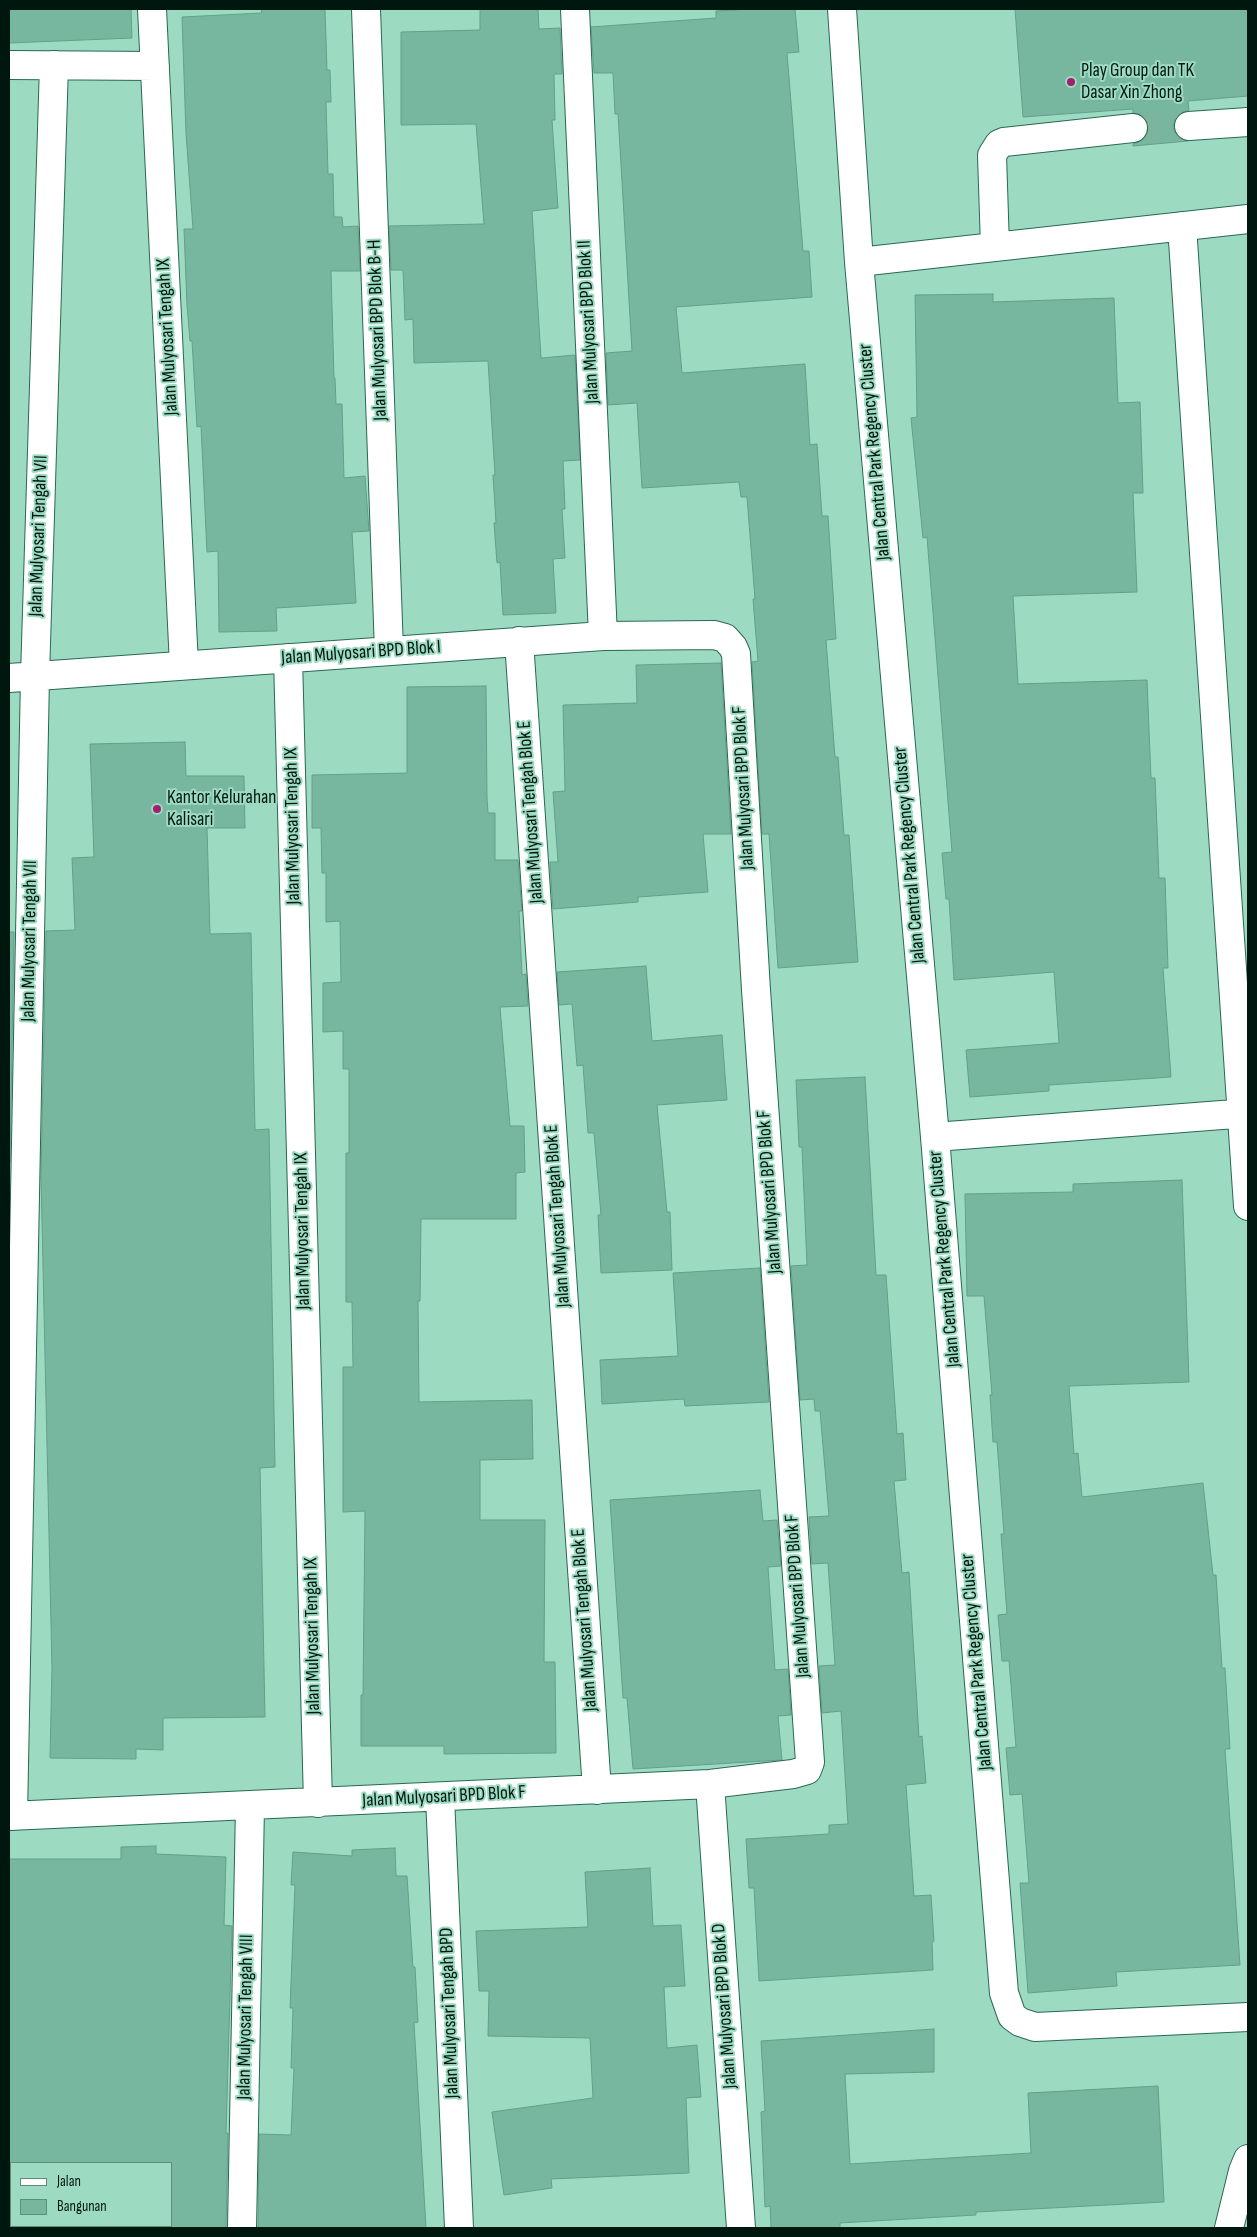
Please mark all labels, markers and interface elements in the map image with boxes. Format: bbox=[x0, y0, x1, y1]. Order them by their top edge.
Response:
place label: Play Group dan TK Dasar Xin Zhong bbox=[1081, 60, 1194, 104]
marker: Play Group dan TK Dasar Xin Zhong bbox=[1065, 76, 1077, 88]
street label: Jalan Mulyosari BPD Blok B-H bbox=[363, 239, 393, 421]
street label: Jalan Mulyosari BPD Blok II bbox=[573, 240, 605, 404]
street label: Jalan Mulyosari Tengah IX bbox=[153, 258, 183, 416]
street label: Jalan Central Park Regency Cluster bbox=[854, 343, 896, 561]
street label: Jalan Mulyosari Tengah VII bbox=[25, 455, 53, 617]
street label: Jalan Mulyosari BPD Blok I bbox=[280, 636, 442, 670]
street label: Jalan Mulyosari BPD Blok F bbox=[728, 706, 760, 870]
street label: Jalan Mulyosari Tengah Blok E bbox=[513, 720, 549, 904]
street label: Jalan Central Park Regency Cluster bbox=[889, 746, 931, 964]
street label: Jalan Mulyosari Tengah IX bbox=[280, 747, 306, 905]
place label: Kantor Kelurahan Kalisari bbox=[167, 787, 276, 831]
marker: Kantor Kelurahan Kalisari bbox=[151, 803, 163, 815]
street label: Jalan Mulyosari Tengah VII bbox=[17, 860, 43, 1022]
street label: Jalan Mulyosari BPD Blok F bbox=[753, 1110, 787, 1274]
street label: Jalan Mulyosari Tengah Blok E bbox=[540, 1124, 576, 1308]
street label: Jalan Central Park Regency Cluster bbox=[924, 1150, 966, 1368]
street label: Jalan Mulyosari Tengah IX bbox=[290, 1152, 316, 1310]
street label: Jalan Mulyosari BPD Blok F bbox=[781, 1514, 815, 1678]
street label: Jalan Mulyosari Tengah Blok E bbox=[567, 1528, 603, 1712]
street label: Jalan Central Park Regency Cluster bbox=[956, 1553, 998, 1771]
street label: Jalan Mulyosari Tengah IX bbox=[300, 1557, 326, 1715]
street label: Jalan Mulyosari BPD Blok F bbox=[362, 1781, 526, 1813]
street label: Jalan Mulyosari BPD Blok D bbox=[708, 1923, 742, 2089]
street label: Jalan Mulyosari Tengah BPD bbox=[436, 1927, 464, 2099]
street label: Jalan Mulyosari Tengah VIII bbox=[233, 1934, 259, 2100]
legend bbox=[10, 2162, 172, 2227]
text: Jalan bbox=[57, 2172, 81, 2191]
text: Bangunan bbox=[57, 2197, 107, 2216]

